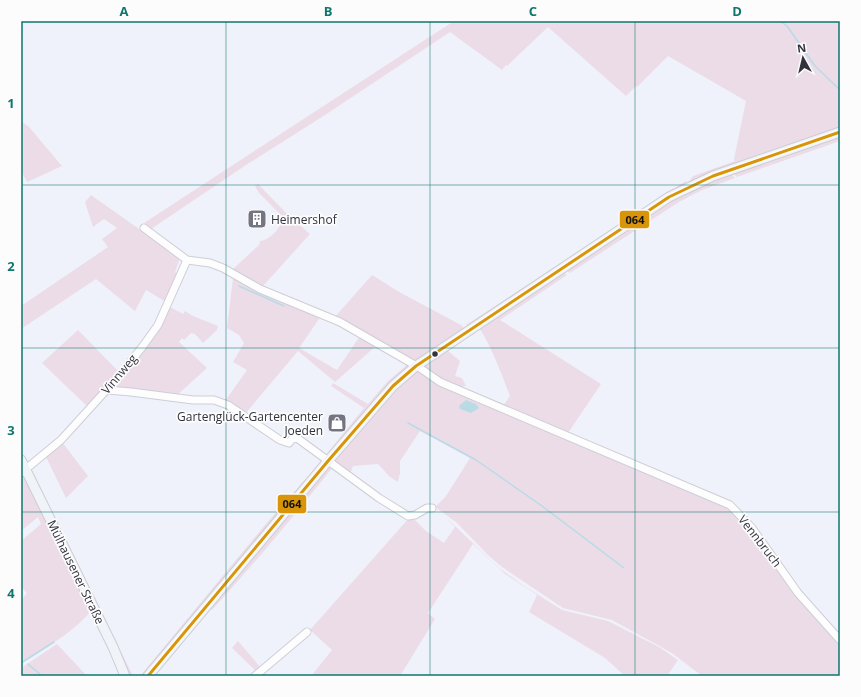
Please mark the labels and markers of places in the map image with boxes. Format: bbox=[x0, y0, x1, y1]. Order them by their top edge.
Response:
building icon: Heimershof bbox=[246, 208, 268, 230]
place label: Heimershof bbox=[271, 211, 338, 228]
unlabelled marker bbox=[430, 349, 440, 359]
place label: Gartenglück-Gartencenter Joeden bbox=[177, 408, 323, 439]
shop icon: Gartenglück-Gartencenter Joeden bbox=[326, 412, 348, 434]

